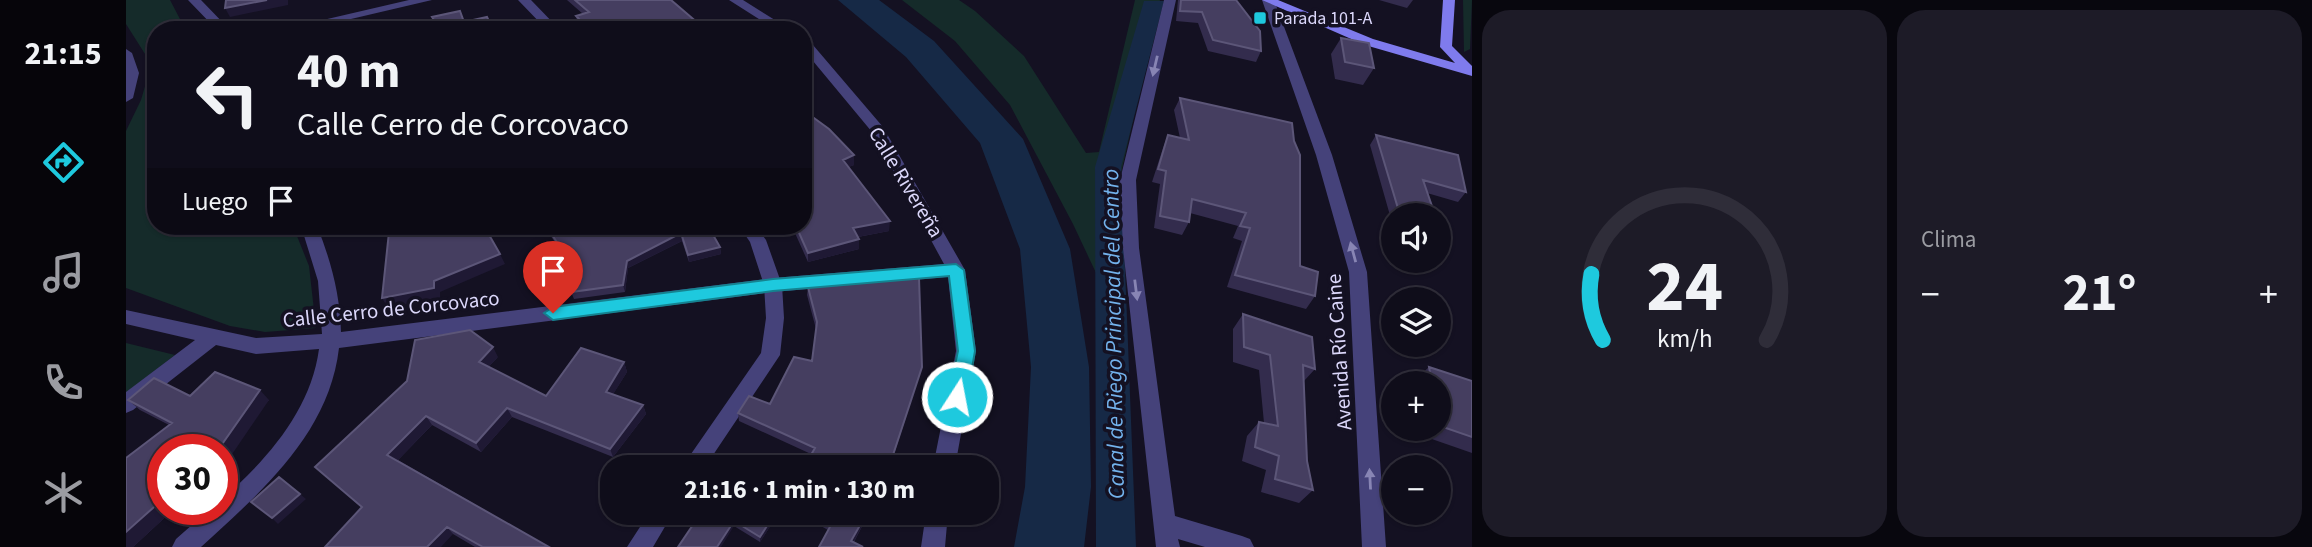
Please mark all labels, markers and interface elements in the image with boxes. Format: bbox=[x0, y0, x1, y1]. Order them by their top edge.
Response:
place label: Parada 101-A bbox=[1274, 6, 1372, 31]
marker: Parada 101-A bbox=[1252, 10, 1268, 26]
text: 21:15 bbox=[24, 31, 102, 77]
text: 40 m bbox=[297, 37, 401, 107]
icon: left bbox=[182, 49, 273, 140]
one-way arrow bbox=[1149, 56, 1160, 78]
text: Calle Cerro de Corcovaco bbox=[297, 102, 629, 148]
street label: Calle Rivereña bbox=[861, 121, 951, 243]
icon: directions bbox=[39, 138, 88, 187]
water label: Canal de Riego Principal del Centro bbox=[1094, 169, 1133, 499]
icon: arrive bbox=[262, 182, 300, 220]
text: Luego bbox=[182, 183, 248, 220]
map controls bbox=[1381, 203, 1451, 525]
button: sound bbox=[1381, 203, 1451, 273]
text: Clima bbox=[1921, 223, 1976, 256]
text: 24 bbox=[1646, 235, 1723, 339]
pin bbox=[523, 241, 583, 313]
one-way arrow bbox=[1347, 242, 1357, 263]
icon: music bbox=[39, 248, 88, 297]
icon: arrive bbox=[534, 252, 572, 290]
text: 21° bbox=[2063, 257, 2136, 331]
text: − bbox=[1921, 268, 1940, 322]
text: + bbox=[2259, 268, 2278, 322]
street label: Avenida Río Caine bbox=[1319, 273, 1359, 431]
one-way arrow bbox=[1131, 280, 1142, 302]
street label: Calle Cerro de Corcovaco bbox=[281, 283, 501, 335]
button: layers bbox=[1381, 287, 1451, 357]
text: km/h bbox=[1657, 320, 1712, 356]
icon: phone bbox=[39, 358, 88, 407]
position arrow bbox=[920, 360, 994, 434]
button: + bbox=[1381, 371, 1451, 441]
speed limit sign: 30 bbox=[147, 434, 238, 525]
button: − bbox=[1381, 455, 1451, 525]
icon: climate bbox=[39, 468, 88, 517]
one-way arrow bbox=[1364, 468, 1375, 490]
text: 21:16 · 1 min · 130 m bbox=[684, 471, 915, 508]

